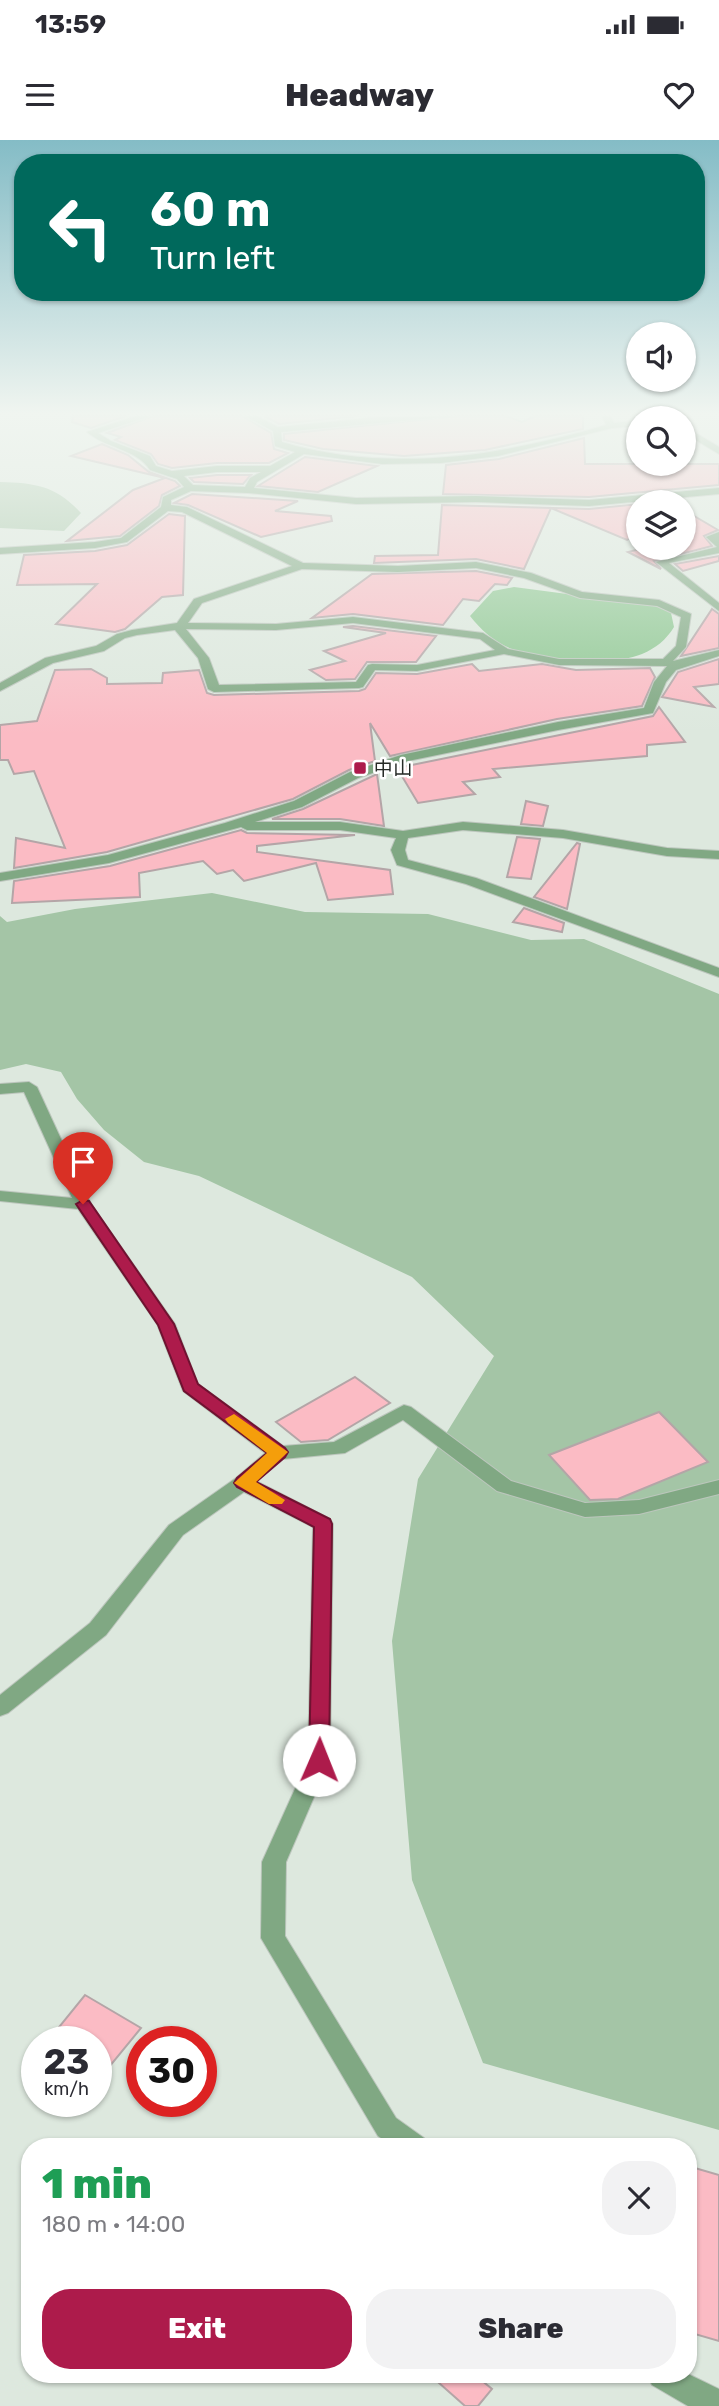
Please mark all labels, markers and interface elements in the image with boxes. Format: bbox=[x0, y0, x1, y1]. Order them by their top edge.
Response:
text: 13:59 bbox=[35, 9, 106, 40]
icon: menu bbox=[21, 76, 59, 114]
text: Headway bbox=[285, 76, 434, 114]
icon: heart bbox=[660, 76, 698, 114]
text: 60 m bbox=[150, 180, 271, 238]
icon: left bbox=[35, 182, 126, 273]
text: Turn left bbox=[150, 239, 275, 277]
map controls bbox=[626, 322, 696, 560]
button: sound bbox=[626, 322, 696, 392]
button: search bbox=[626, 406, 696, 476]
button: layers bbox=[626, 490, 696, 560]
place label: 中山 bbox=[374, 757, 412, 780]
marker: 中山 bbox=[352, 760, 368, 776]
pin bbox=[53, 1132, 113, 1204]
icon: arrive bbox=[64, 1143, 102, 1181]
position arrow bbox=[282, 1723, 356, 1797]
speed limit sign: 30 bbox=[126, 2026, 217, 2117]
text: 23 bbox=[44, 2041, 89, 2083]
text: km/h bbox=[44, 2078, 89, 2100]
text: 1 min bbox=[42, 2159, 152, 2209]
button: close bbox=[602, 2161, 676, 2235]
text: 180 m · 14:00 bbox=[42, 2210, 185, 2238]
button: Exit bbox=[42, 2289, 352, 2369]
button: Share bbox=[366, 2289, 676, 2369]

